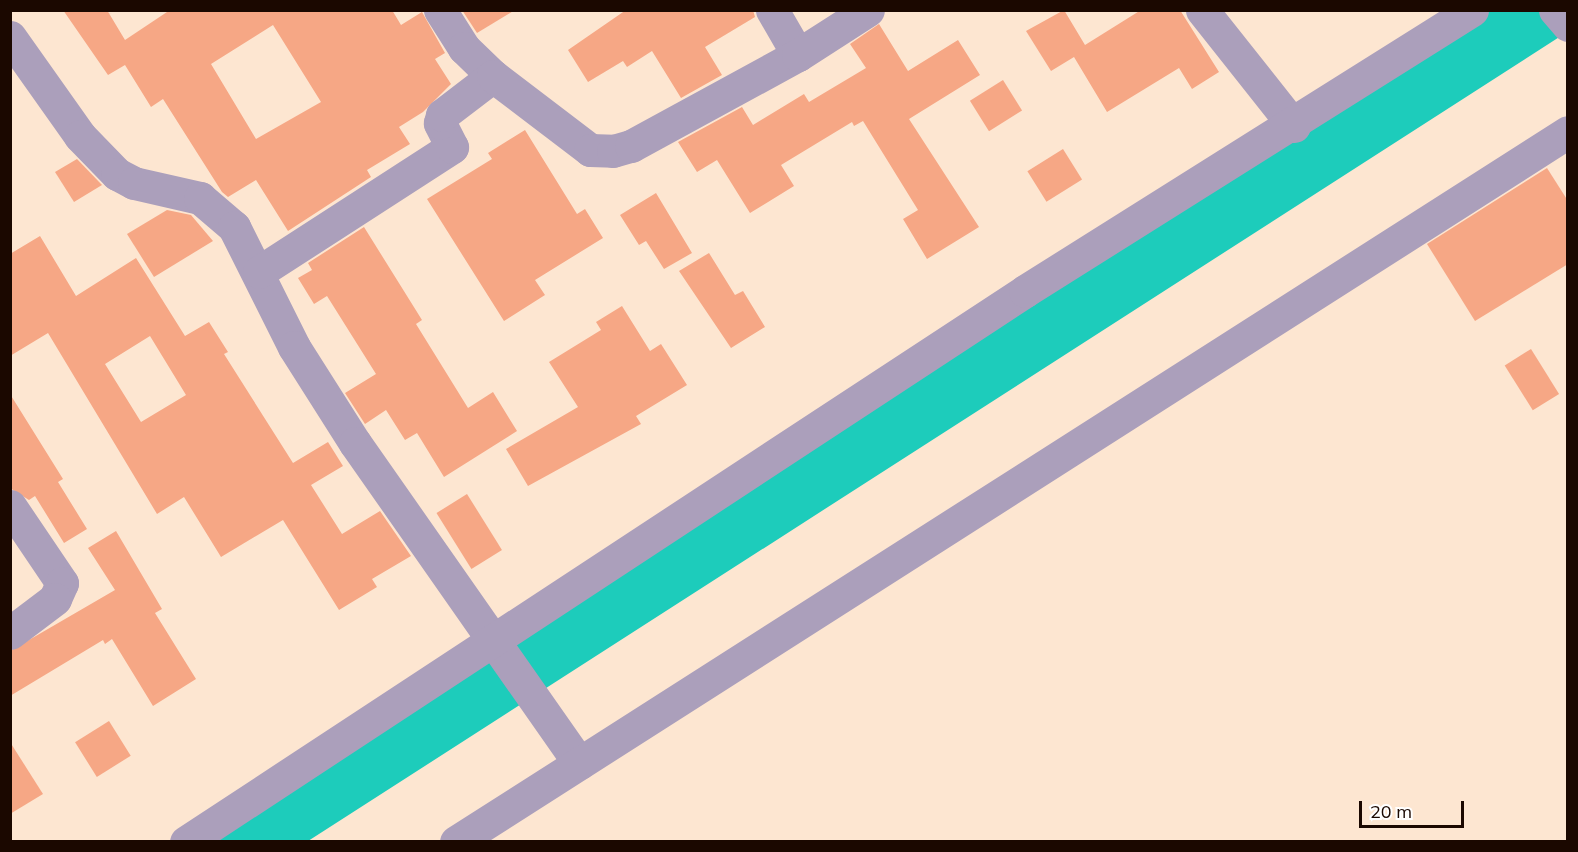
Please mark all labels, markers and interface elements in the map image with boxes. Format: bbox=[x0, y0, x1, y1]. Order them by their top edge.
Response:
scale bar bbox=[1362, 789, 1467, 827]
text: 20 m bbox=[1370, 800, 1412, 823]

